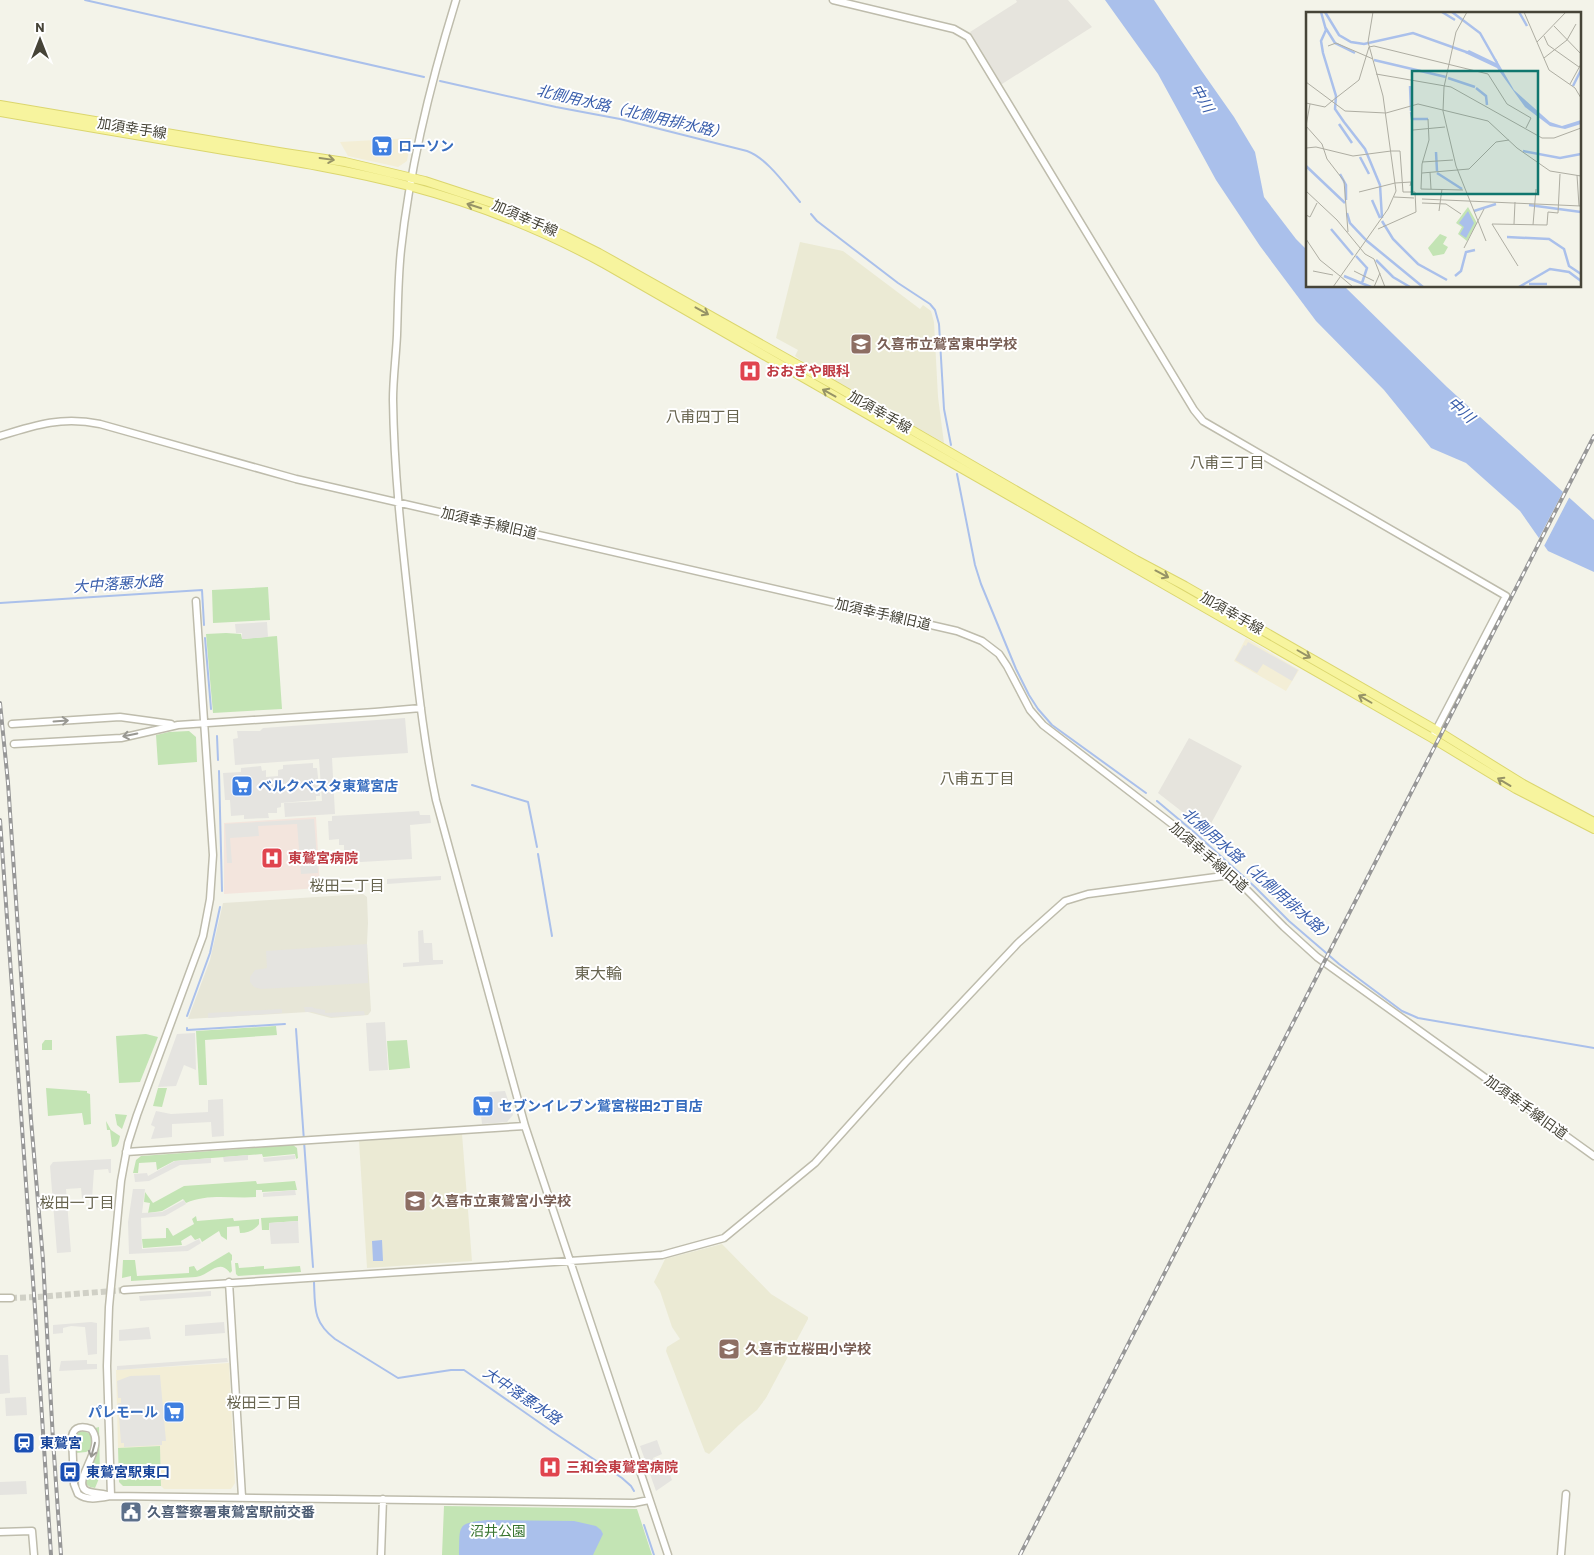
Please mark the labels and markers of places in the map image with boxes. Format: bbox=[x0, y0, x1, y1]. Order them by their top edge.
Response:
supermarket icon: ローソン bbox=[370, 134, 394, 158]
place label: ローソン bbox=[398, 137, 454, 154]
school or university icon: 久喜市立鷲宮東中学校 bbox=[849, 332, 873, 356]
place label: 久喜市立鷲宮東中学校 bbox=[877, 335, 1017, 352]
hospital icon: おおぎや眼科 bbox=[738, 359, 762, 383]
place label: おおぎや眼科 bbox=[766, 362, 850, 379]
supermarket icon: ベルクベスタ東鷲宮店 bbox=[230, 774, 254, 798]
place label: ベルクベスタ東鷲宮店 bbox=[258, 777, 398, 794]
hospital icon: 東鷲宮病院 bbox=[260, 846, 284, 870]
place label: 東鷲宮病院 bbox=[288, 849, 358, 866]
supermarket icon: セブンイレブン鷲宮桜田2丁目店 bbox=[471, 1094, 495, 1118]
place label: セブンイレブン鷲宮桜田2丁目店 bbox=[499, 1097, 703, 1114]
school or university icon: 久喜市立東鷲宮小学校 bbox=[403, 1189, 427, 1213]
place label: 久喜市立東鷲宮小学校 bbox=[431, 1192, 571, 1209]
school or university icon: 久喜市立桜田小学校 bbox=[717, 1337, 741, 1361]
place label: 久喜市立桜田小学校 bbox=[745, 1340, 871, 1357]
supermarket icon: パレモール bbox=[162, 1400, 186, 1424]
place label: パレモール bbox=[88, 1403, 158, 1420]
station icon: 東鷲宮 bbox=[12, 1431, 36, 1455]
place label: 東鷲宮 bbox=[40, 1434, 82, 1451]
hospital icon: 三和会東鷲宮病院 bbox=[538, 1455, 562, 1479]
place label: 三和会東鷲宮病院 bbox=[566, 1458, 678, 1475]
bus stop icon: 東鷲宮駅東口 bbox=[58, 1460, 82, 1484]
place label: 東鷲宮駅東口 bbox=[86, 1463, 170, 1480]
public building icon: 久喜警察署東鷲宮駅前交番 bbox=[119, 1500, 143, 1524]
place label: 久喜警察署東鷲宮駅前交番 bbox=[147, 1503, 315, 1520]

